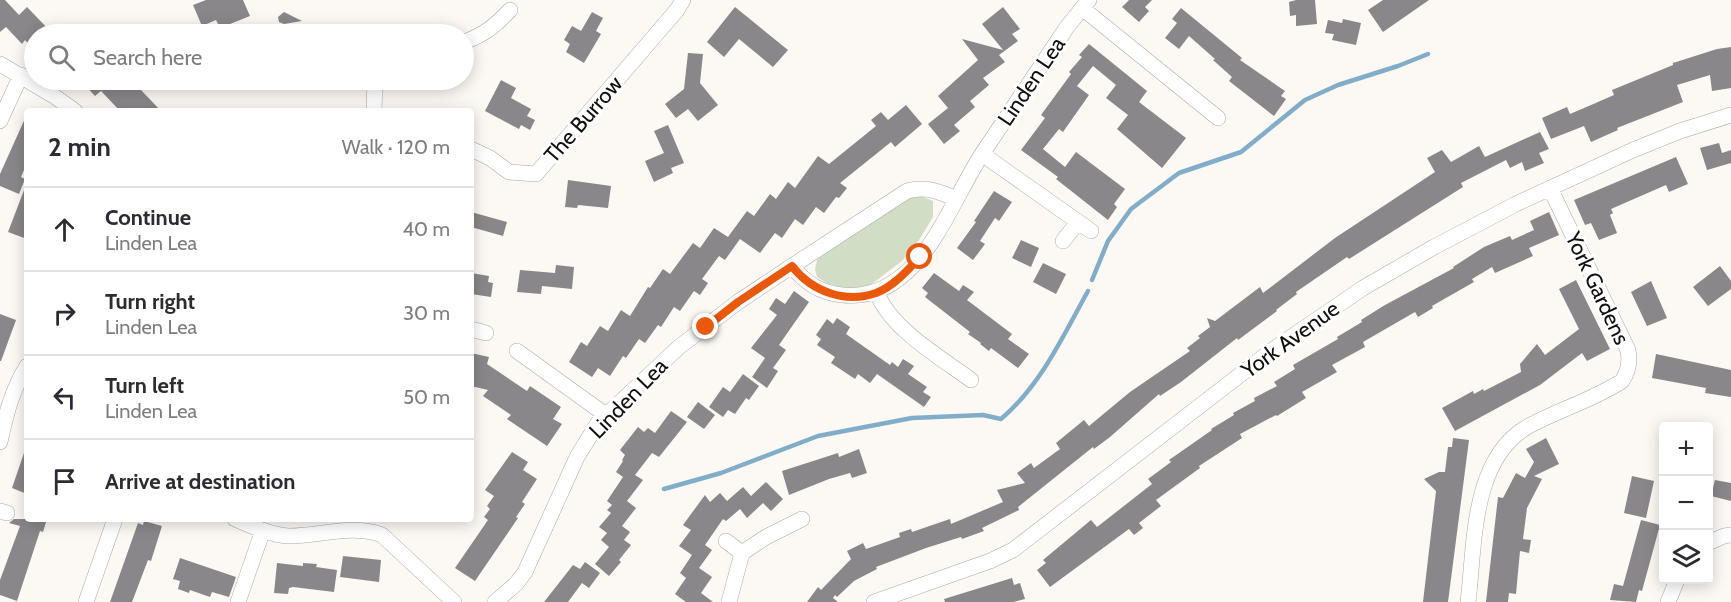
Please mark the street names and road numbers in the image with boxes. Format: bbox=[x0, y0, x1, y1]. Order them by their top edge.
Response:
street label: Linden Lea bbox=[992, 31, 1071, 131]
street label: The Burrow bbox=[538, 70, 628, 168]
street label: York Gardens bbox=[1559, 227, 1635, 349]
street label: York Avenue bbox=[1235, 295, 1344, 384]
street label: Linden Lea bbox=[583, 352, 674, 444]

